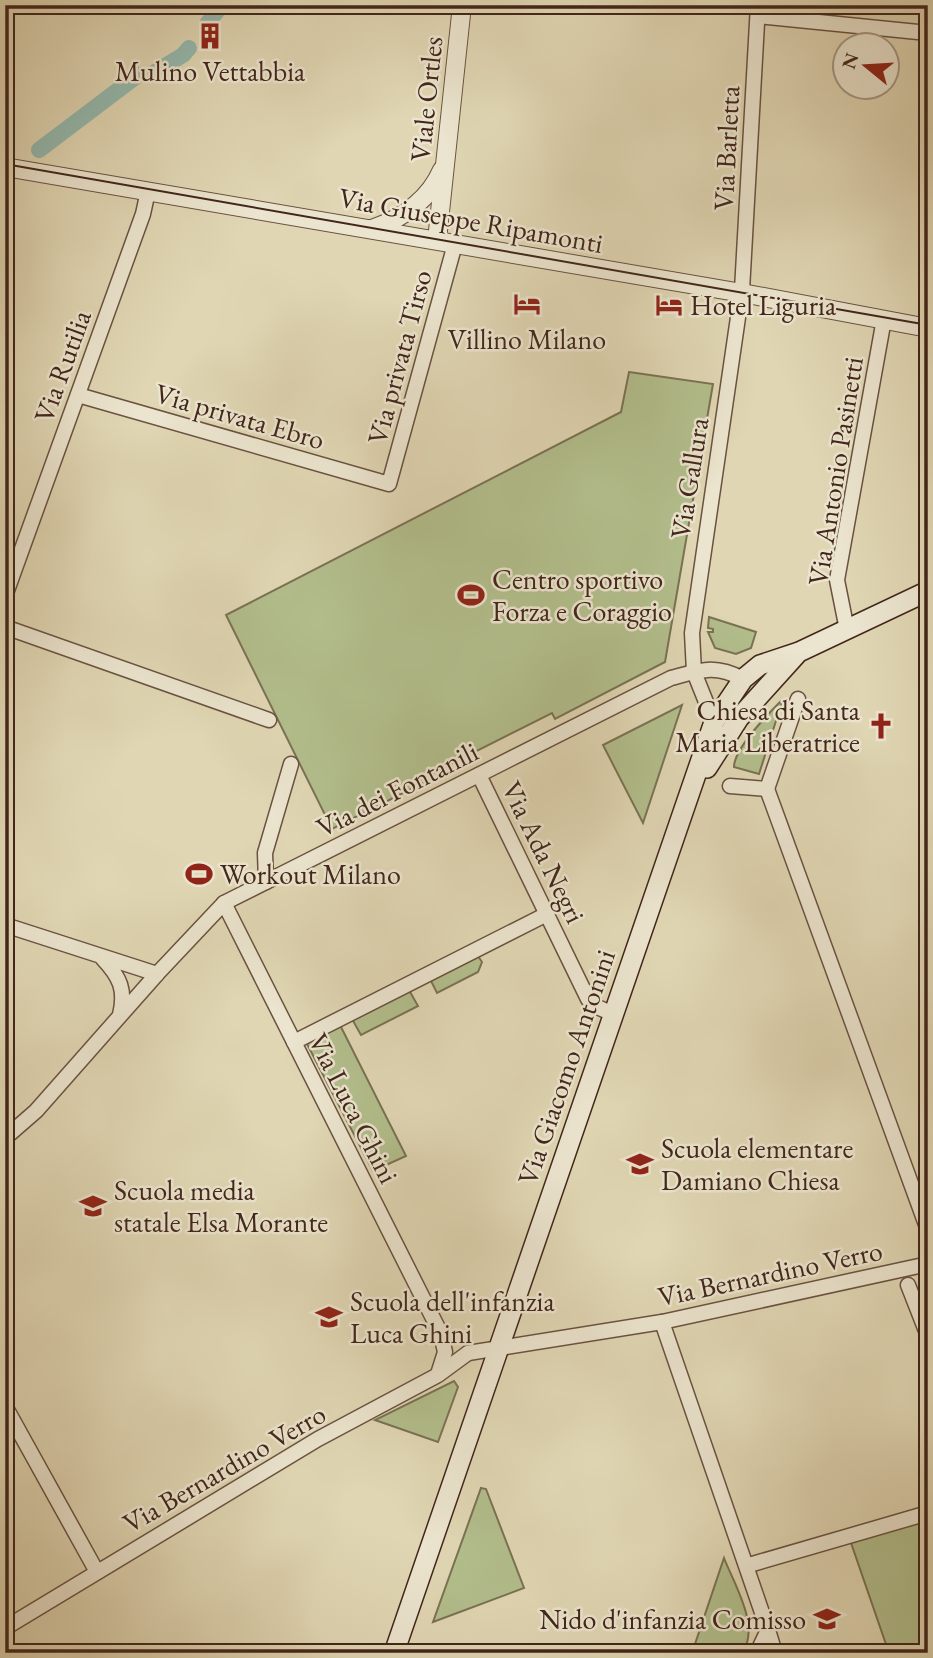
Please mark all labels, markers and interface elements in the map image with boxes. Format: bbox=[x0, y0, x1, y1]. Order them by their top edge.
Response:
building icon: Mulino Vettabbia bbox=[195, 21, 225, 51]
north arrow bbox=[832, 32, 902, 102]
street label: Viale Ortles bbox=[402, 35, 450, 163]
text: N bbox=[836, 49, 865, 72]
place label: Mulino Vettabbia bbox=[115, 53, 306, 89]
street label: Via Barletta bbox=[705, 84, 747, 211]
street label: Via Giuseppe Ripamonti bbox=[336, 179, 606, 261]
street label: Via privata Tirso bbox=[358, 266, 440, 448]
place label: Hotel Liguria bbox=[690, 287, 837, 323]
hotel icon: Villino Milano bbox=[512, 289, 542, 319]
hotel icon: Hotel Liguria bbox=[654, 290, 684, 320]
street label: Via Rutilia bbox=[25, 304, 99, 427]
place label: Villino Milano bbox=[448, 321, 606, 357]
street label: Via Antonio Pasinetti bbox=[799, 354, 871, 588]
street label: Via privata Ebro bbox=[151, 375, 329, 457]
street label: Via Gallura bbox=[662, 414, 716, 541]
place label: Centro sportivo Forza e Coraggio bbox=[492, 561, 672, 629]
sports icon: Centro sportivo Forza e Coraggio bbox=[456, 580, 486, 610]
place label: Chiesa di Santa Maria Liberatrice bbox=[675, 692, 861, 760]
church icon: Chiesa di Santa Maria Liberatrice bbox=[866, 711, 896, 741]
street label: Via dei Fontanili bbox=[310, 733, 484, 845]
street label: Via Ada Negri bbox=[494, 775, 594, 929]
place label: Workout Milano bbox=[220, 856, 401, 892]
sports icon: Workout Milano bbox=[184, 859, 214, 889]
street label: Via Giacomo Antonini bbox=[509, 945, 623, 1189]
street label: Via Luca Ghini bbox=[301, 1027, 407, 1189]
place label: Scuola elementare Damiano Chiesa bbox=[661, 1130, 853, 1198]
school or university icon: Scuola elementare Damiano Chiesa bbox=[625, 1149, 655, 1179]
place label: Scuola media statale Elsa Morante bbox=[114, 1172, 328, 1240]
school or university icon: Scuola media statale Elsa Morante bbox=[78, 1191, 108, 1221]
street label: Via Bernardino Verro bbox=[654, 1232, 886, 1314]
place label: Scuola dell'infanzia Luca Ghini bbox=[350, 1283, 555, 1351]
school or university icon: Scuola dell'infanzia Luca Ghini bbox=[314, 1302, 344, 1332]
street label: Via Bernardino Verro bbox=[116, 1395, 332, 1541]
place label: Nido d'infanzia Comisso bbox=[539, 1601, 806, 1637]
school or university icon: Nido d'infanzia Comisso bbox=[812, 1604, 842, 1634]

